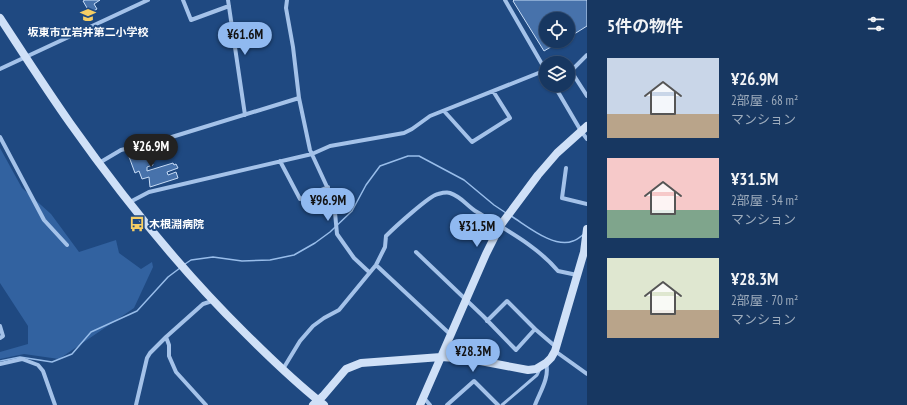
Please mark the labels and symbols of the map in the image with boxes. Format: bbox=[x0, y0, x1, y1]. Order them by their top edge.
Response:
school or university icon: 坂東市立岩井第二小学校 bbox=[79, 6, 97, 24]
pin: ¥61.6M bbox=[212, 22, 278, 56]
place label: 坂東市立岩井第二小学校 bbox=[28, 25, 149, 39]
pin: ¥26.9M bbox=[118, 134, 184, 168]
pin: ¥96.9M bbox=[295, 188, 361, 222]
pin: ¥31.5M bbox=[444, 214, 510, 248]
bus stop icon: 木根淵病院 bbox=[128, 215, 146, 233]
place label: 木根淵病院 bbox=[149, 217, 204, 231]
pin: ¥28.3M bbox=[440, 339, 506, 373]

